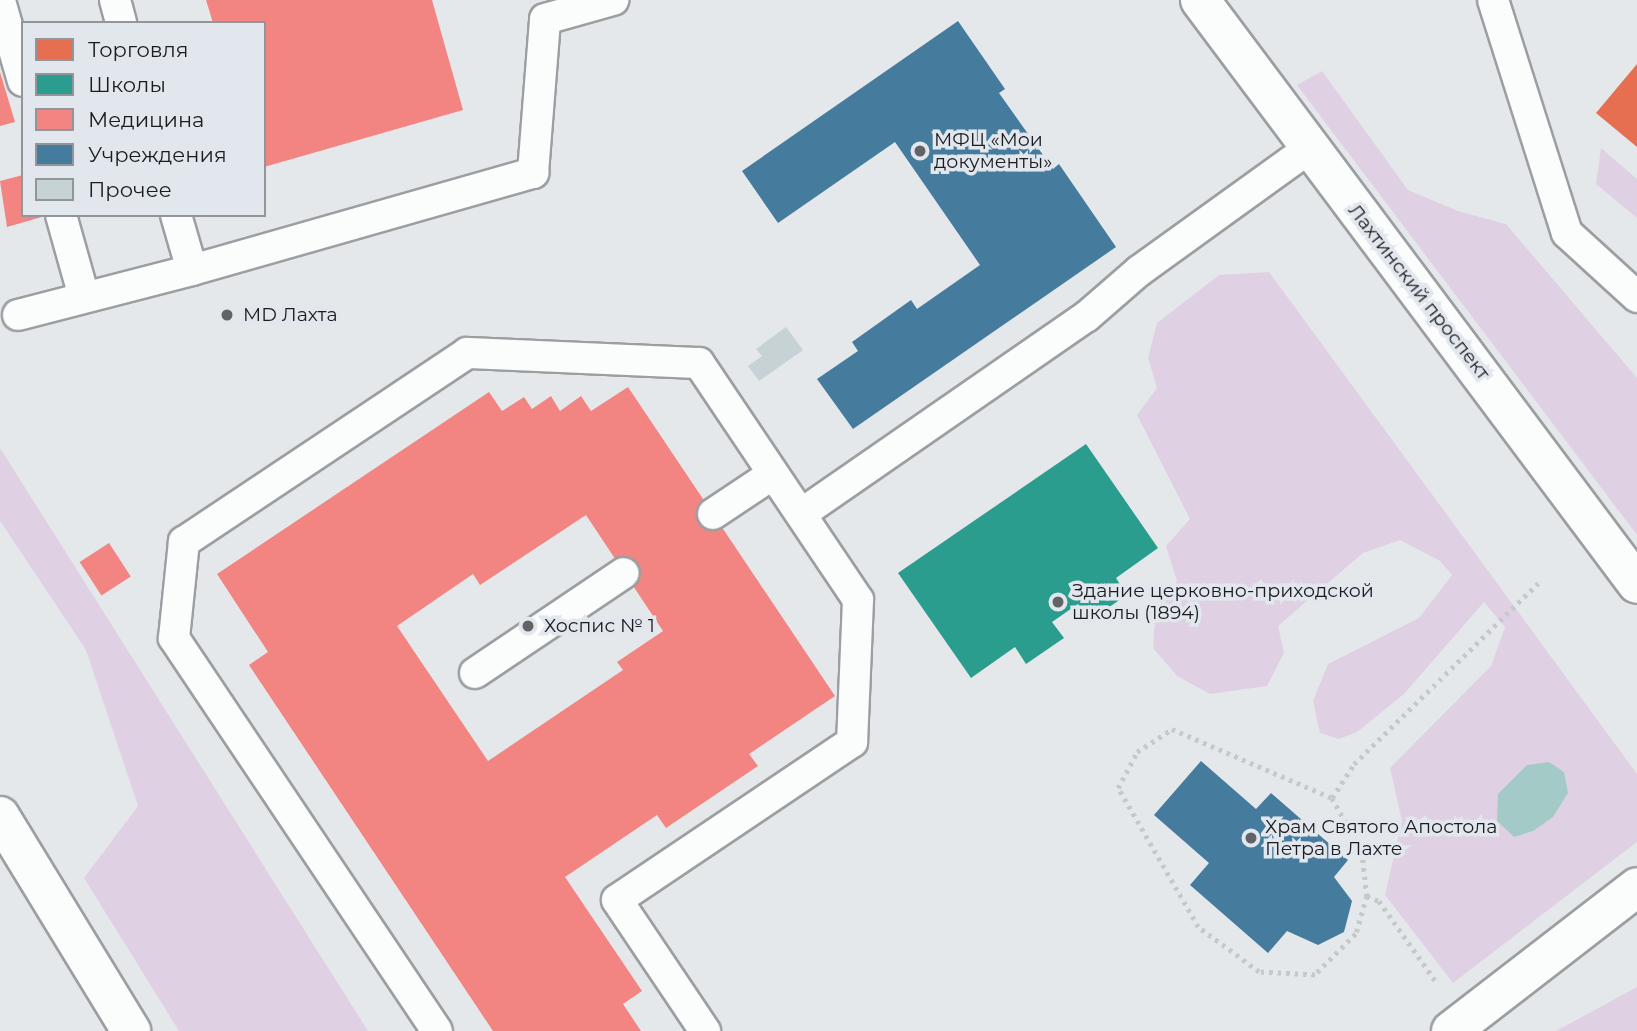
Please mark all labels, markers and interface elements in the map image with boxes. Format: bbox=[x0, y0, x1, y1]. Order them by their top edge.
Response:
legend bbox=[21, 21, 266, 217]
text: Торговля bbox=[88, 37, 189, 62]
text: Школы bbox=[88, 72, 166, 97]
text: Медицина bbox=[88, 107, 204, 132]
place label: МФЦ «Мои документы» bbox=[934, 129, 1052, 173]
text: Учреждения bbox=[88, 142, 227, 167]
marker: МФЦ «Мои документы» bbox=[912, 143, 928, 159]
text: Прочее bbox=[88, 177, 172, 202]
street label: Лахтинский проспект bbox=[1343, 200, 1495, 384]
place label: MD Лахта bbox=[243, 304, 338, 326]
marker: MD Лахта bbox=[217, 305, 237, 325]
place label: Здание церковно-приходской школы (1894) bbox=[1072, 580, 1374, 624]
marker: Здание церковно-приходской школы (1894) bbox=[1050, 594, 1066, 610]
place label: Хоспис № 1 bbox=[544, 615, 655, 637]
marker: Хоспис № 1 bbox=[518, 616, 538, 636]
place label: Храм Святого Апостола Петра в Лахте bbox=[1265, 816, 1497, 860]
marker: Храм Святого Апостола Петра в Лахте bbox=[1243, 830, 1259, 846]

